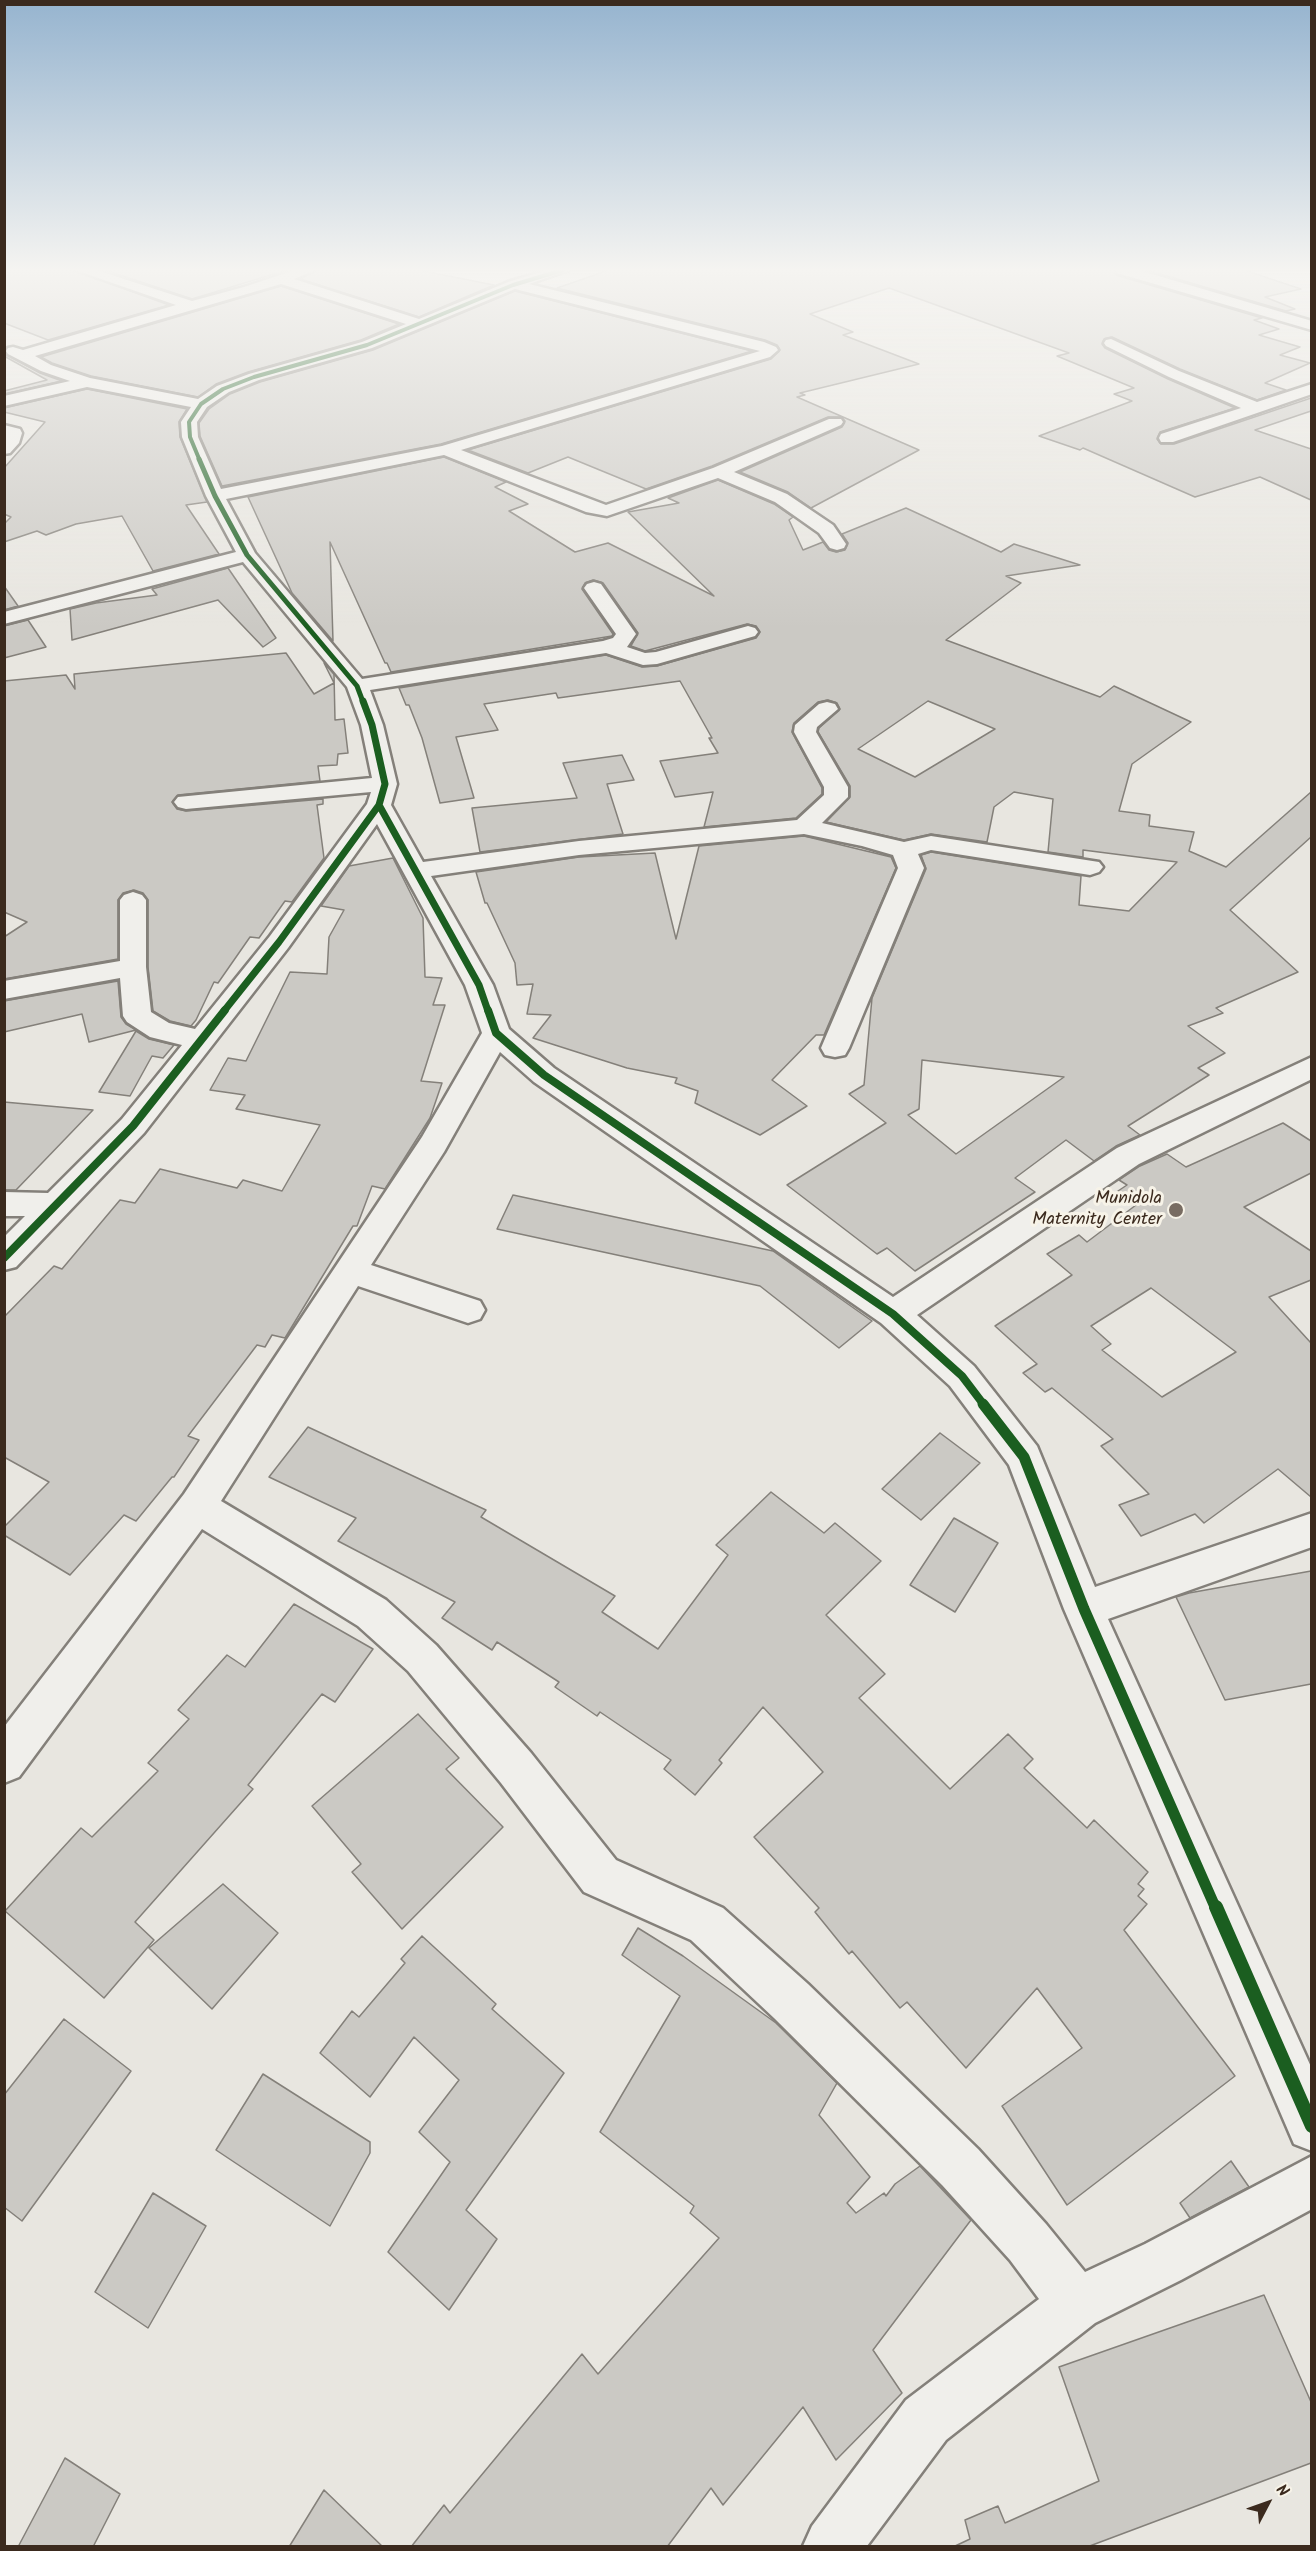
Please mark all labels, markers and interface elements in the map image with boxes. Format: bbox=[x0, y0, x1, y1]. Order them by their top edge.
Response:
place label: Munidola Maternity Center bbox=[1032, 1189, 1162, 1232]
marker: Munidola Maternity Center bbox=[1167, 1201, 1185, 1219]
north arrow bbox=[1238, 2473, 1298, 2533]
text: N bbox=[1269, 2479, 1295, 2503]

